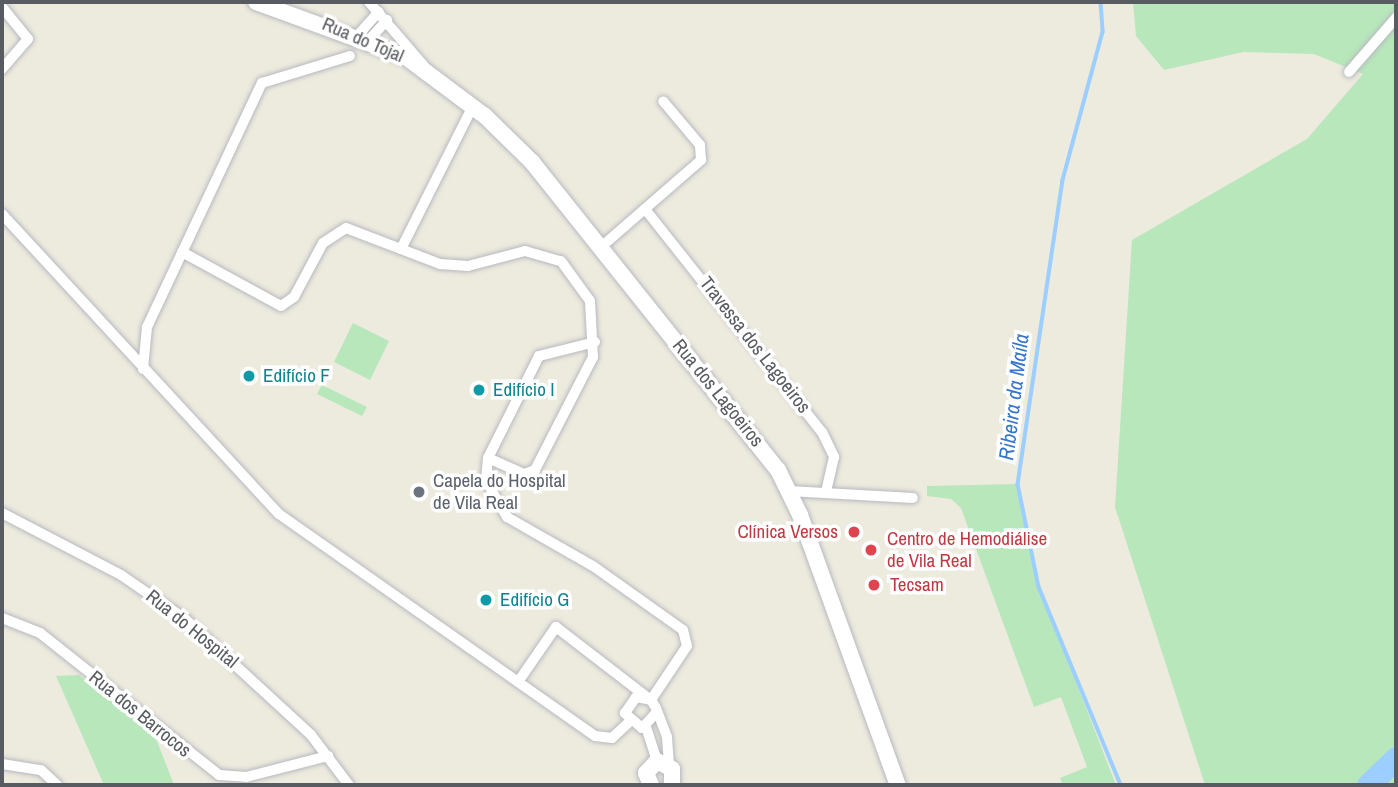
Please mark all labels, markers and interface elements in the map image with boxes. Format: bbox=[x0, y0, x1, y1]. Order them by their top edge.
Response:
street label: Rua do Tojal bbox=[319, 13, 407, 67]
street label: Travessa dos Lagoeiros bbox=[695, 272, 815, 418]
water label: Ribeira da Maíla bbox=[994, 332, 1034, 462]
street label: Rua dos Lagoeiros bbox=[668, 335, 768, 451]
place label: Edifício F bbox=[263, 365, 330, 387]
marker: Edifício F bbox=[241, 368, 257, 384]
place label: Edifício I bbox=[493, 379, 555, 401]
marker: Edifício I bbox=[471, 382, 487, 398]
place label: Capela do Hospital de Vila Real bbox=[433, 470, 566, 514]
marker: Capela do Hospital de Vila Real bbox=[411, 484, 427, 500]
place label: Clínica Versos bbox=[738, 521, 838, 543]
marker: Clínica Versos bbox=[844, 522, 864, 542]
place label: Centro de Hemodiálise de Vila Real bbox=[887, 528, 1047, 572]
marker: Centro de Hemodiálise de Vila Real bbox=[861, 540, 881, 560]
place label: Tecsam bbox=[890, 574, 944, 596]
marker: Tecsam bbox=[864, 575, 884, 595]
street label: Rua do Hospital bbox=[141, 585, 243, 673]
place label: Edifício G bbox=[500, 589, 569, 611]
marker: Edifício G bbox=[478, 592, 494, 608]
street label: Rua dos Barrocos bbox=[84, 666, 196, 762]

